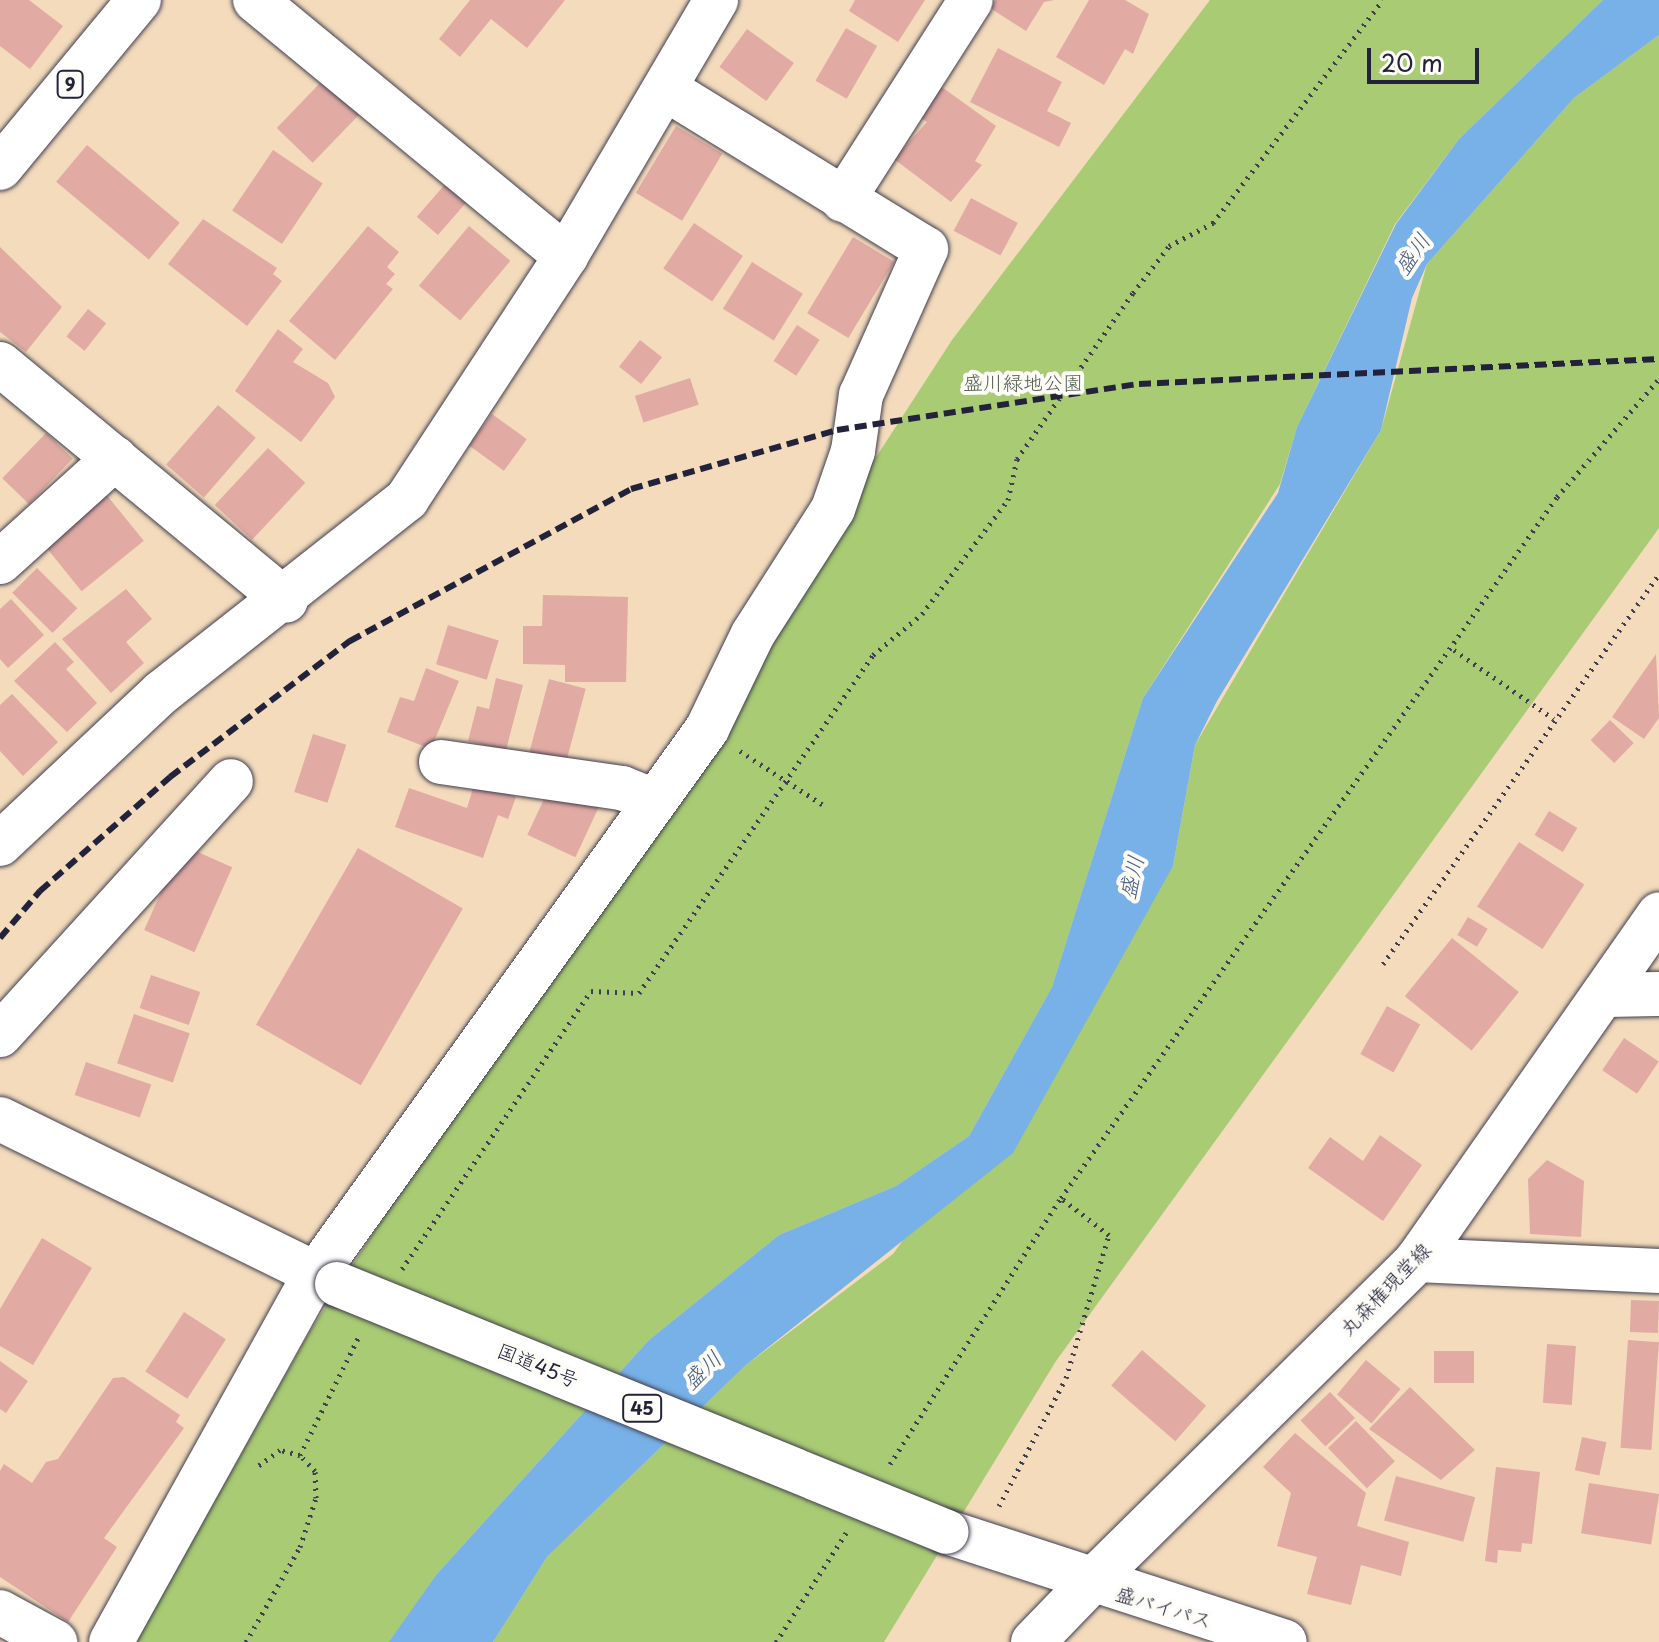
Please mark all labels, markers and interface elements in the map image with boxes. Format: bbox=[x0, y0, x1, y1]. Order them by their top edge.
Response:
scale bar bbox=[1371, 32, 1483, 82]
text: 20 m bbox=[1381, 44, 1443, 80]
road number: 9 bbox=[56, 70, 84, 98]
water label: 盛川 bbox=[1388, 227, 1434, 279]
park label: 盛川緑地公園 bbox=[963, 370, 1083, 394]
water label: 盛川 bbox=[1112, 853, 1148, 901]
street label: 丸森権現堂線 bbox=[1335, 1238, 1435, 1340]
street label: 国道45号 bbox=[494, 1338, 582, 1392]
water label: 盛川 bbox=[676, 1344, 726, 1394]
road number: 45 bbox=[622, 1394, 662, 1422]
street label: 盛バイパス bbox=[1113, 1581, 1215, 1633]

